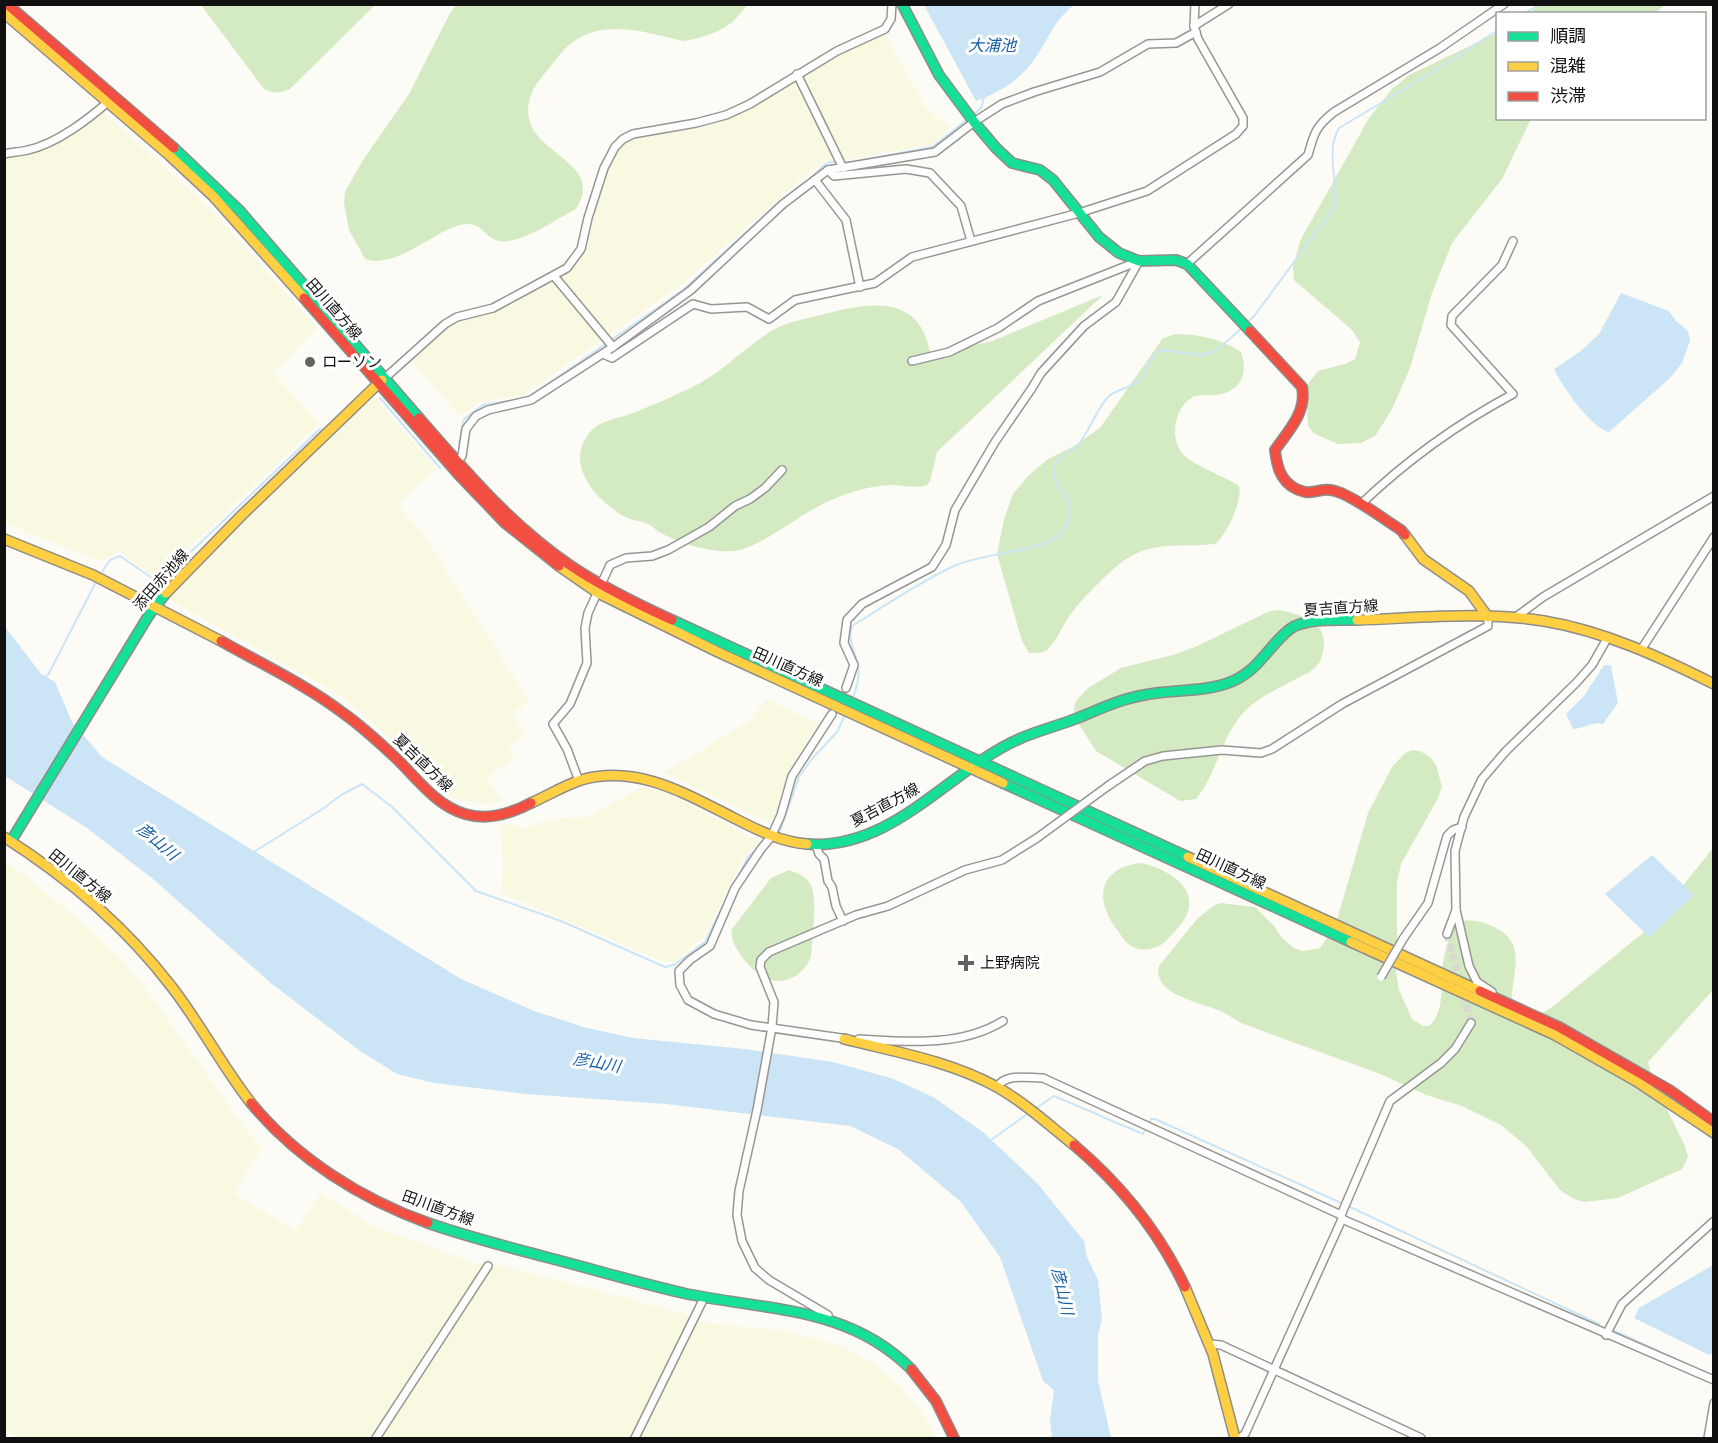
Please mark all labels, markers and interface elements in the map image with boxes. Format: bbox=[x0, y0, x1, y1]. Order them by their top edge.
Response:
legend bbox=[1496, 12, 1706, 120]
text: 順調 bbox=[1550, 23, 1586, 47]
water label: 大浦池 bbox=[968, 34, 1018, 55]
text: 混雑 bbox=[1550, 53, 1586, 77]
text: 渋滞 bbox=[1550, 83, 1586, 107]
street label: 田川直方線 bbox=[303, 273, 367, 343]
place label: ローソン bbox=[322, 351, 382, 371]
marker: ローソン bbox=[303, 355, 317, 369]
street label: 添田赤池線 bbox=[128, 544, 192, 614]
street label: 夏吉直方線 bbox=[1303, 594, 1379, 620]
street label: 田川直方線 bbox=[750, 642, 827, 690]
street label: 夏吉直方線 bbox=[390, 729, 458, 796]
street label: 夏吉直方線 bbox=[847, 778, 922, 831]
water label: 彦山川 bbox=[133, 817, 185, 865]
street label: 田川直方線 bbox=[1193, 843, 1270, 893]
street label: 田川直方線 bbox=[45, 844, 116, 907]
place label: 上野病院 bbox=[980, 952, 1040, 972]
marker: 上野病院 bbox=[957, 954, 975, 972]
water label: 彦山川 bbox=[572, 1047, 625, 1076]
street label: 田川直方線 bbox=[400, 1185, 477, 1229]
water label: 彦山川 bbox=[1048, 1265, 1080, 1319]

